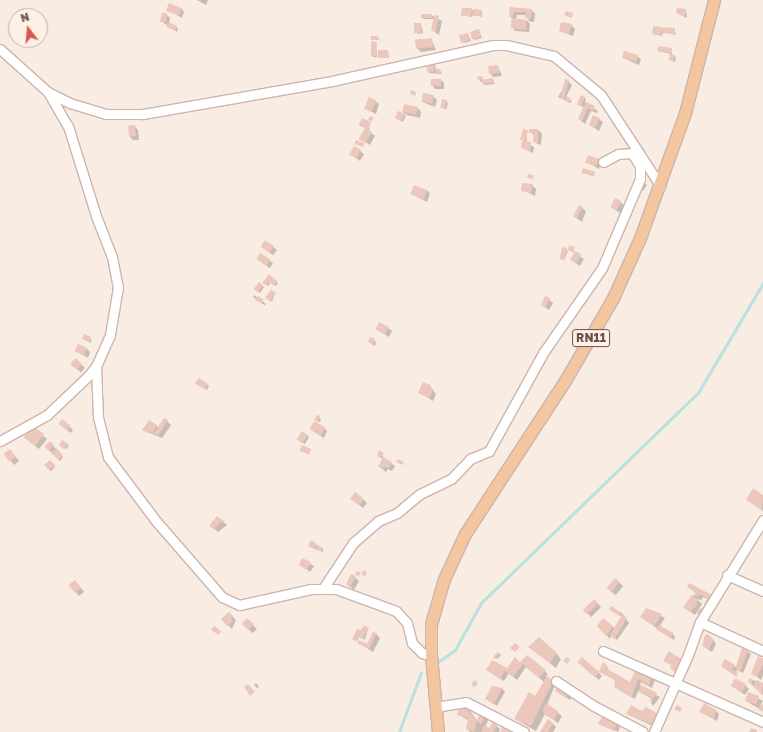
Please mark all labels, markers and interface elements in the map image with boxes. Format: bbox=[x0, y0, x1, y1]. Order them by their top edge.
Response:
north arrow bbox=[8, 8, 48, 48]
text: N bbox=[19, 10, 31, 24]
road number: RN11 bbox=[572, 328, 610, 348]

